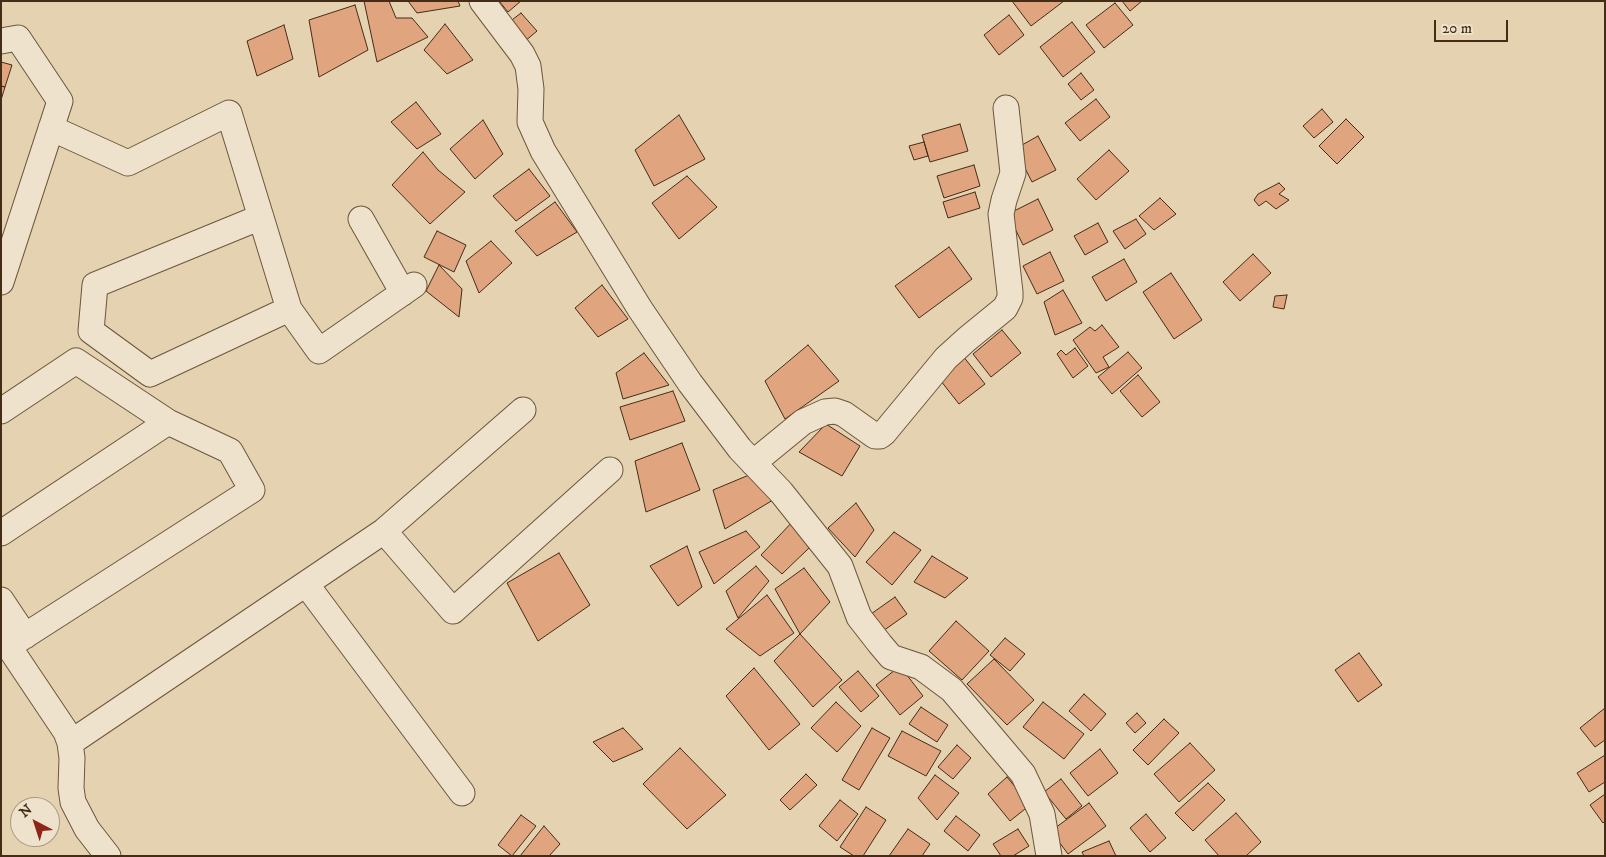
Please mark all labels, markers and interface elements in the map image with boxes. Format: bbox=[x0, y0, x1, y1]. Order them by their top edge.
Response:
scale bar bbox=[1436, 10, 1510, 42]
text: 20 m bbox=[1442, 19, 1472, 38]
north arrow bbox=[10, 797, 60, 847]
text: N bbox=[16, 801, 36, 822]

